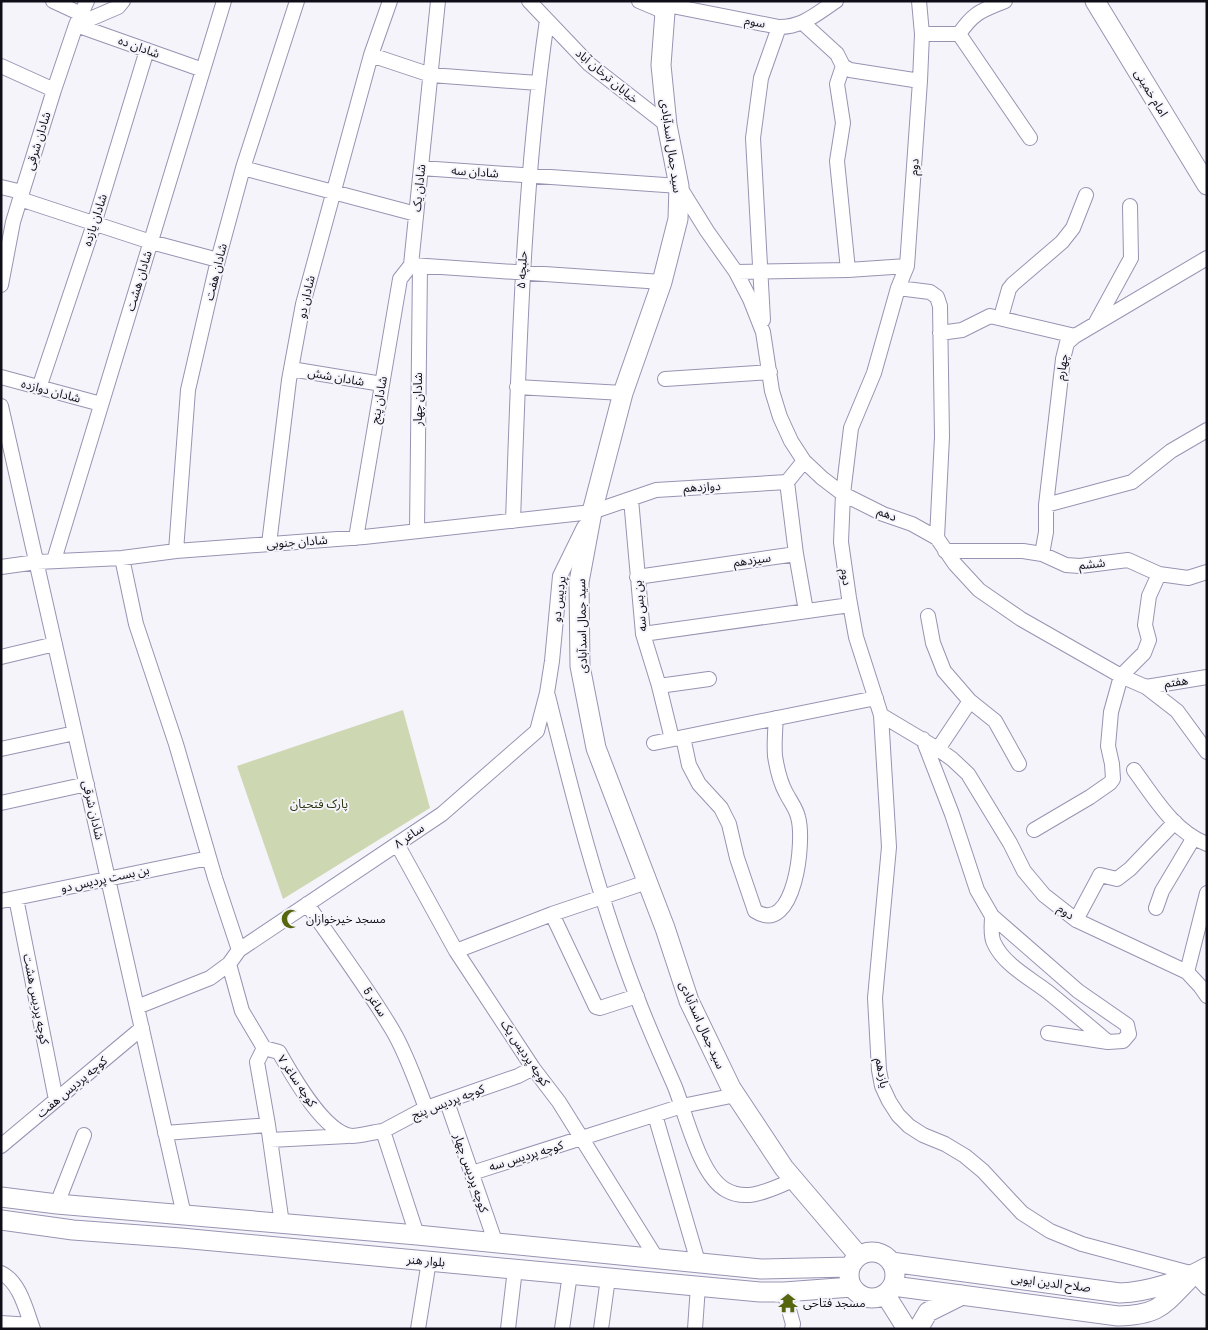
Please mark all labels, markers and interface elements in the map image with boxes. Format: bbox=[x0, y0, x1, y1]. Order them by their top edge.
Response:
street label: سوم bbox=[743, 12, 767, 33]
street label: شادان ده bbox=[116, 32, 162, 62]
street label: خیابان ترخان آباد bbox=[572, 45, 642, 107]
street label: امام خمینی bbox=[1130, 66, 1171, 120]
street label: سید جمال اسدآبادی bbox=[656, 98, 686, 194]
street label: شادان شرقی bbox=[22, 110, 54, 172]
street label: دوم bbox=[905, 158, 924, 176]
street label: شادان سه bbox=[451, 162, 499, 182]
street label: شادان یک bbox=[409, 163, 429, 213]
street label: شادان یازده bbox=[79, 192, 111, 248]
street label: شادان هفت bbox=[201, 242, 231, 302]
street label: شادان هشت bbox=[122, 249, 156, 313]
street label: حلبچه ۵ bbox=[513, 251, 531, 289]
street label: شادان دو bbox=[293, 274, 319, 320]
street label: چهارم bbox=[1052, 353, 1073, 381]
street label: شادان شش bbox=[307, 364, 365, 390]
street label: شادان چهار bbox=[410, 372, 426, 427]
street label: شادان دوازده bbox=[19, 375, 83, 407]
street label: شادان پنج bbox=[367, 375, 392, 425]
street label: دوازدهم bbox=[683, 478, 721, 497]
street label: دهم bbox=[875, 503, 899, 526]
street label: شادان جنوبی bbox=[266, 532, 328, 552]
street label: سیزدهم bbox=[732, 549, 772, 572]
street label: ششم bbox=[1078, 555, 1106, 574]
street label: دوم bbox=[836, 568, 855, 587]
street label: پردیس دو bbox=[548, 575, 570, 623]
street label: سید جمال اسدآبادی bbox=[573, 579, 591, 673]
street label: بن بس سه bbox=[629, 580, 651, 632]
street label: هفتم bbox=[1163, 672, 1189, 693]
street label: شادان شرقی bbox=[78, 779, 108, 841]
park label: پارک فتحیان bbox=[290, 796, 348, 812]
street label: ساغر ٨ bbox=[391, 820, 427, 852]
street label: بن بست پردیس دو bbox=[59, 862, 151, 896]
street label: دوم bbox=[1054, 901, 1078, 924]
mosque icon: مسجد خیرخوازان bbox=[280, 908, 302, 930]
place label: مسجد خیرخوازان bbox=[306, 911, 386, 927]
street label: کوچه پردیس هشت bbox=[19, 952, 53, 1047]
street label: سید جمال اسدآبادی bbox=[675, 979, 729, 1071]
street label: ساغر 5 bbox=[360, 984, 390, 1020]
street label: کوچه پردیس یک bbox=[497, 1017, 554, 1090]
street label: کوچه پردیس هفت bbox=[33, 1052, 112, 1121]
street label: کوچه ساغر ۷ bbox=[274, 1052, 321, 1111]
street label: یازدهم bbox=[870, 1057, 893, 1090]
street label: کوچه پردیس پنج bbox=[409, 1080, 488, 1124]
street label: کوچه پردیس چهار bbox=[450, 1130, 492, 1216]
street label: کوچه پردیس سه bbox=[487, 1137, 566, 1175]
street label: بلوار هنر bbox=[405, 1251, 446, 1271]
street label: صلاح الدین ایوبی bbox=[1010, 1270, 1092, 1297]
temple icon: مسجد فتاحی bbox=[777, 1292, 799, 1314]
place label: مسجد فتاحی bbox=[803, 1295, 866, 1311]

